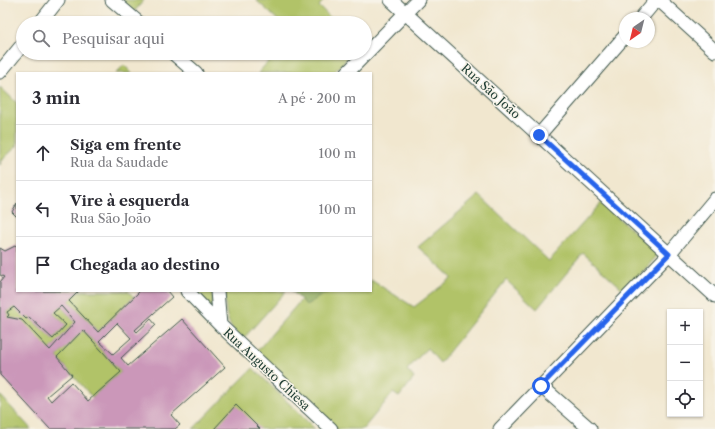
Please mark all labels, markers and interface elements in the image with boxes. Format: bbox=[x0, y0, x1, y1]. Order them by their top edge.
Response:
north arrow bbox=[619, 12, 655, 48]
search box bbox=[16, 16, 372, 60]
icon: search bbox=[30, 27, 52, 49]
text: Pesquisar aqui bbox=[62, 29, 165, 48]
street label: Rua São João bbox=[458, 60, 524, 122]
text: 3 min bbox=[32, 88, 81, 108]
text: A pé · 200 m bbox=[278, 90, 356, 106]
route end bbox=[530, 126, 548, 144]
text: Siga em frente bbox=[70, 135, 181, 154]
icon: ahead bbox=[32, 142, 54, 164]
text: 100 m bbox=[318, 145, 356, 161]
text: Rua da Saudade bbox=[70, 154, 168, 170]
text: Vire à esquerda bbox=[70, 191, 189, 210]
icon: left bbox=[32, 198, 54, 220]
text: 100 m bbox=[318, 201, 356, 217]
text: Rua São João bbox=[70, 210, 151, 226]
icon: arrive bbox=[32, 254, 54, 276]
text: Chegada ao destino bbox=[70, 255, 220, 274]
map controls bbox=[667, 309, 703, 417]
button: + bbox=[667, 309, 703, 345]
street label: Rua Augusto Chiesa bbox=[220, 325, 314, 414]
button: − bbox=[667, 345, 703, 381]
route start bbox=[532, 377, 550, 395]
button: locate bbox=[667, 381, 703, 417]

